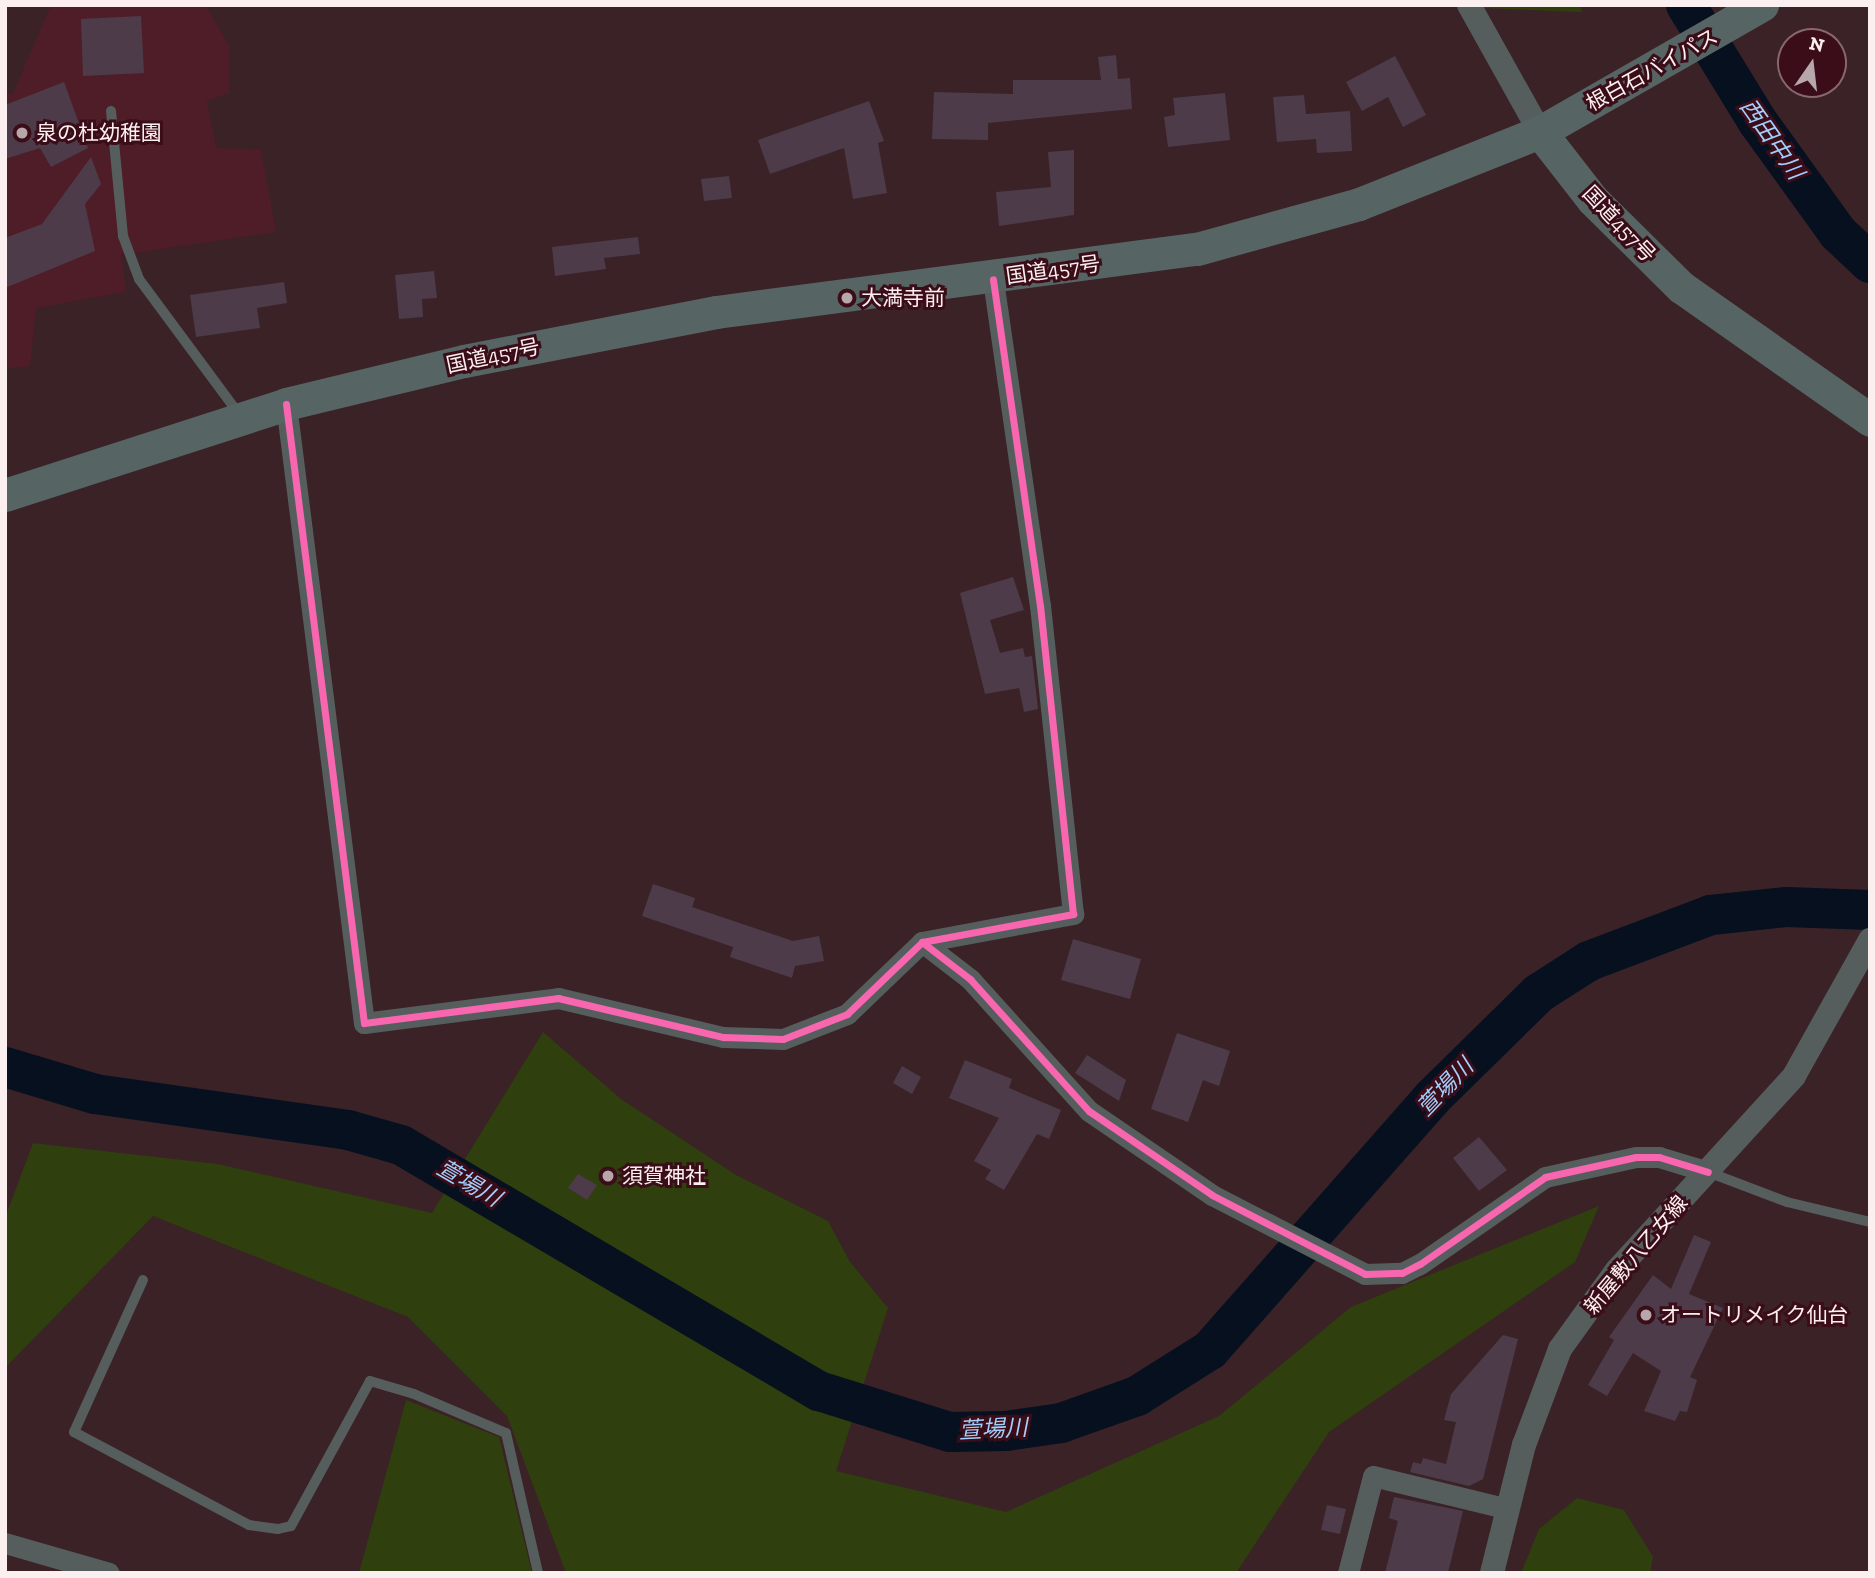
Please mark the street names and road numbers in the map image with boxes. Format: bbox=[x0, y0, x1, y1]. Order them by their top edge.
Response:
street label: 根白石バイパス bbox=[1582, 23, 1722, 117]
street label: 国道457号 bbox=[1577, 181, 1661, 267]
street label: 国道457号 bbox=[1004, 251, 1102, 289]
street label: 国道457号 bbox=[444, 334, 542, 378]
street label: 新屋敷八乙女線 bbox=[1579, 1191, 1693, 1319]

